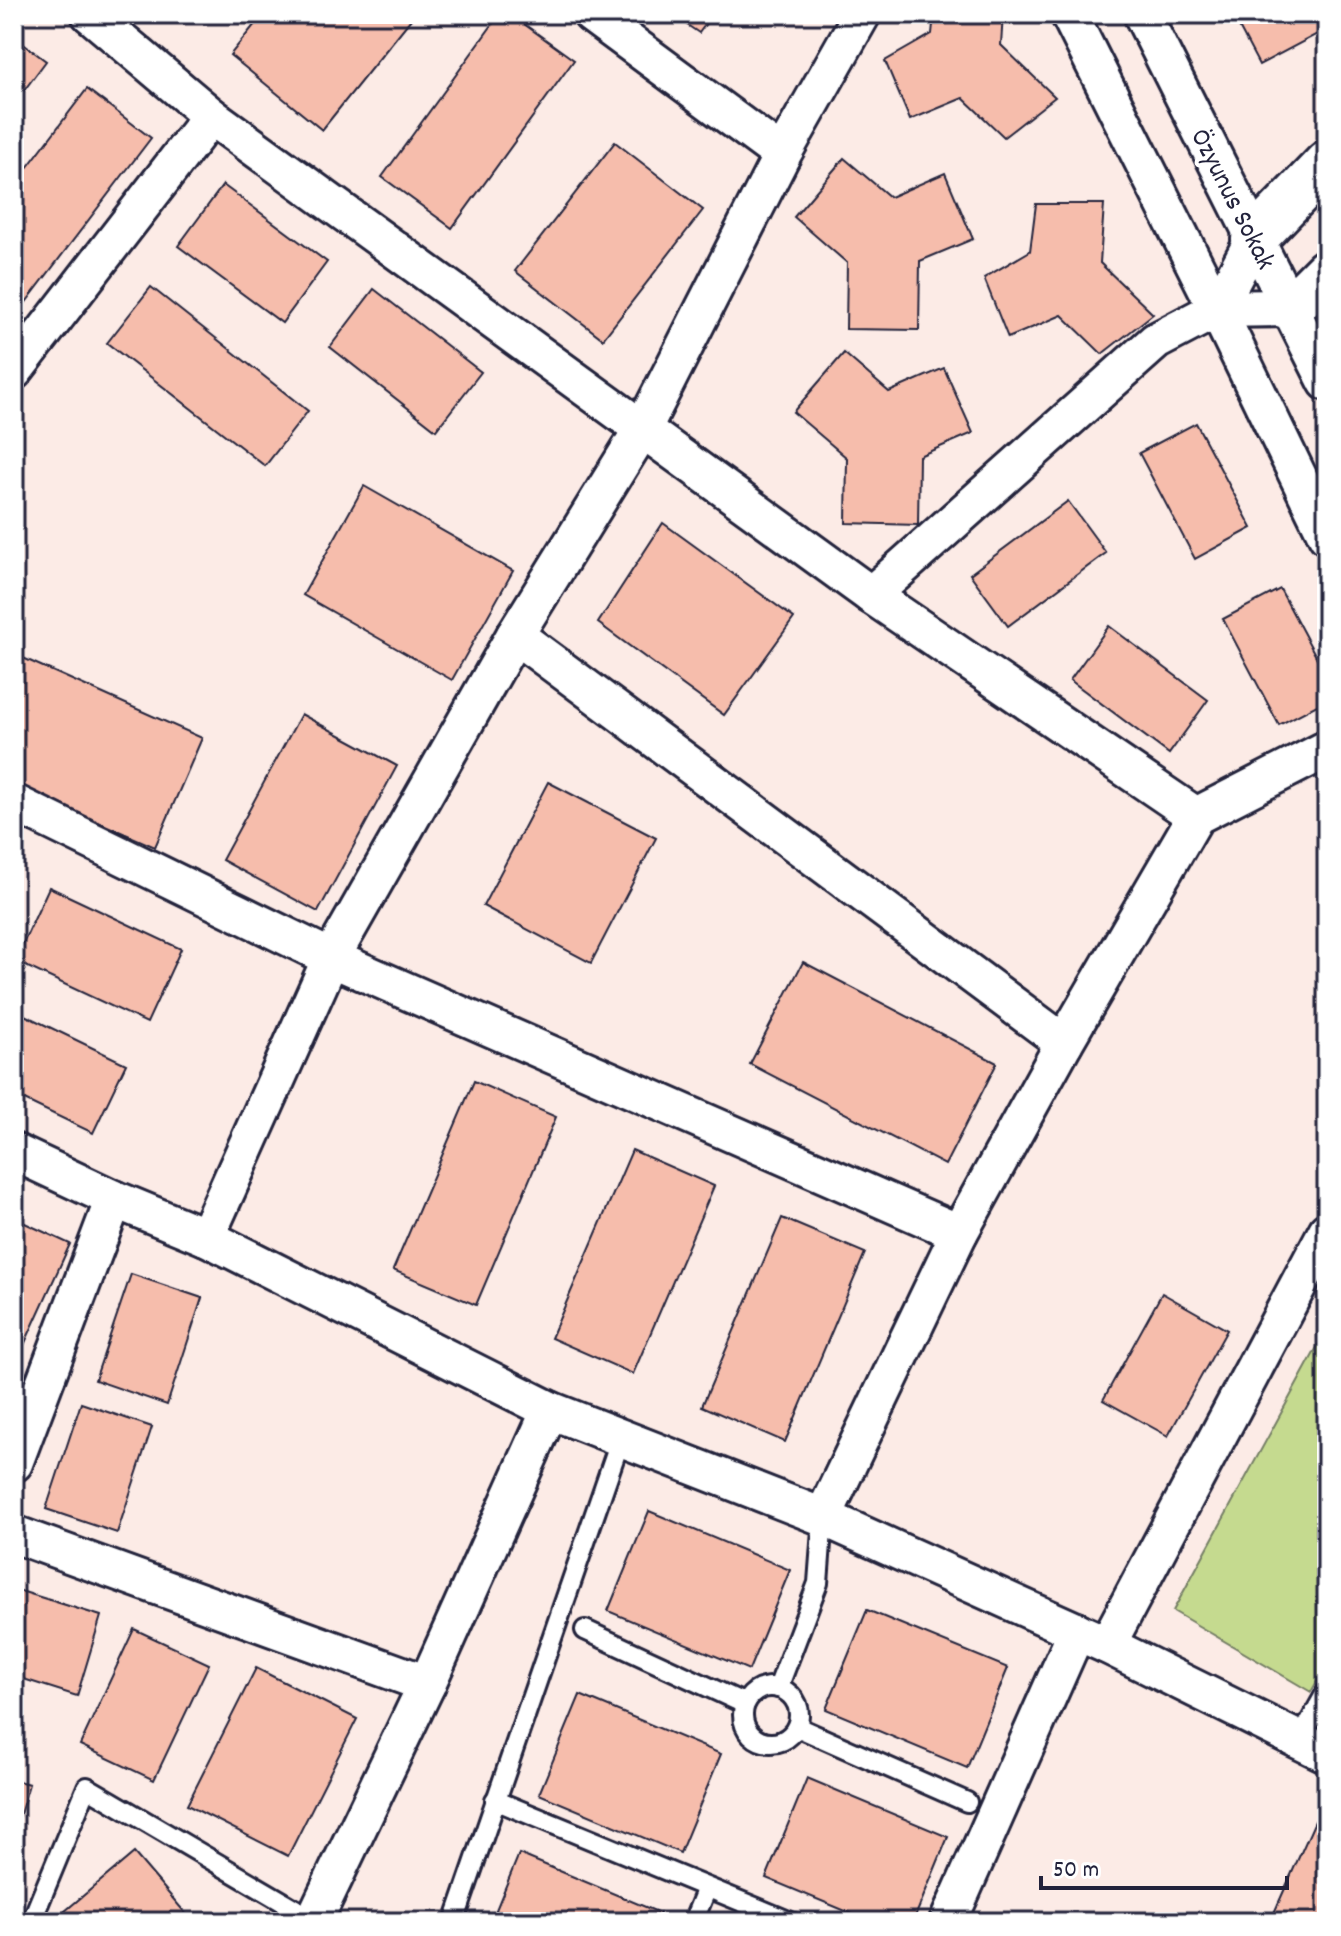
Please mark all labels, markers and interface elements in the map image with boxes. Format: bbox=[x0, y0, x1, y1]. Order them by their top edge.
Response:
street label: Özyunus Sokak bbox=[1178, 123, 1283, 278]
scale bar bbox=[1041, 1840, 1287, 1890]
text: 50 m bbox=[1053, 1854, 1099, 1888]

